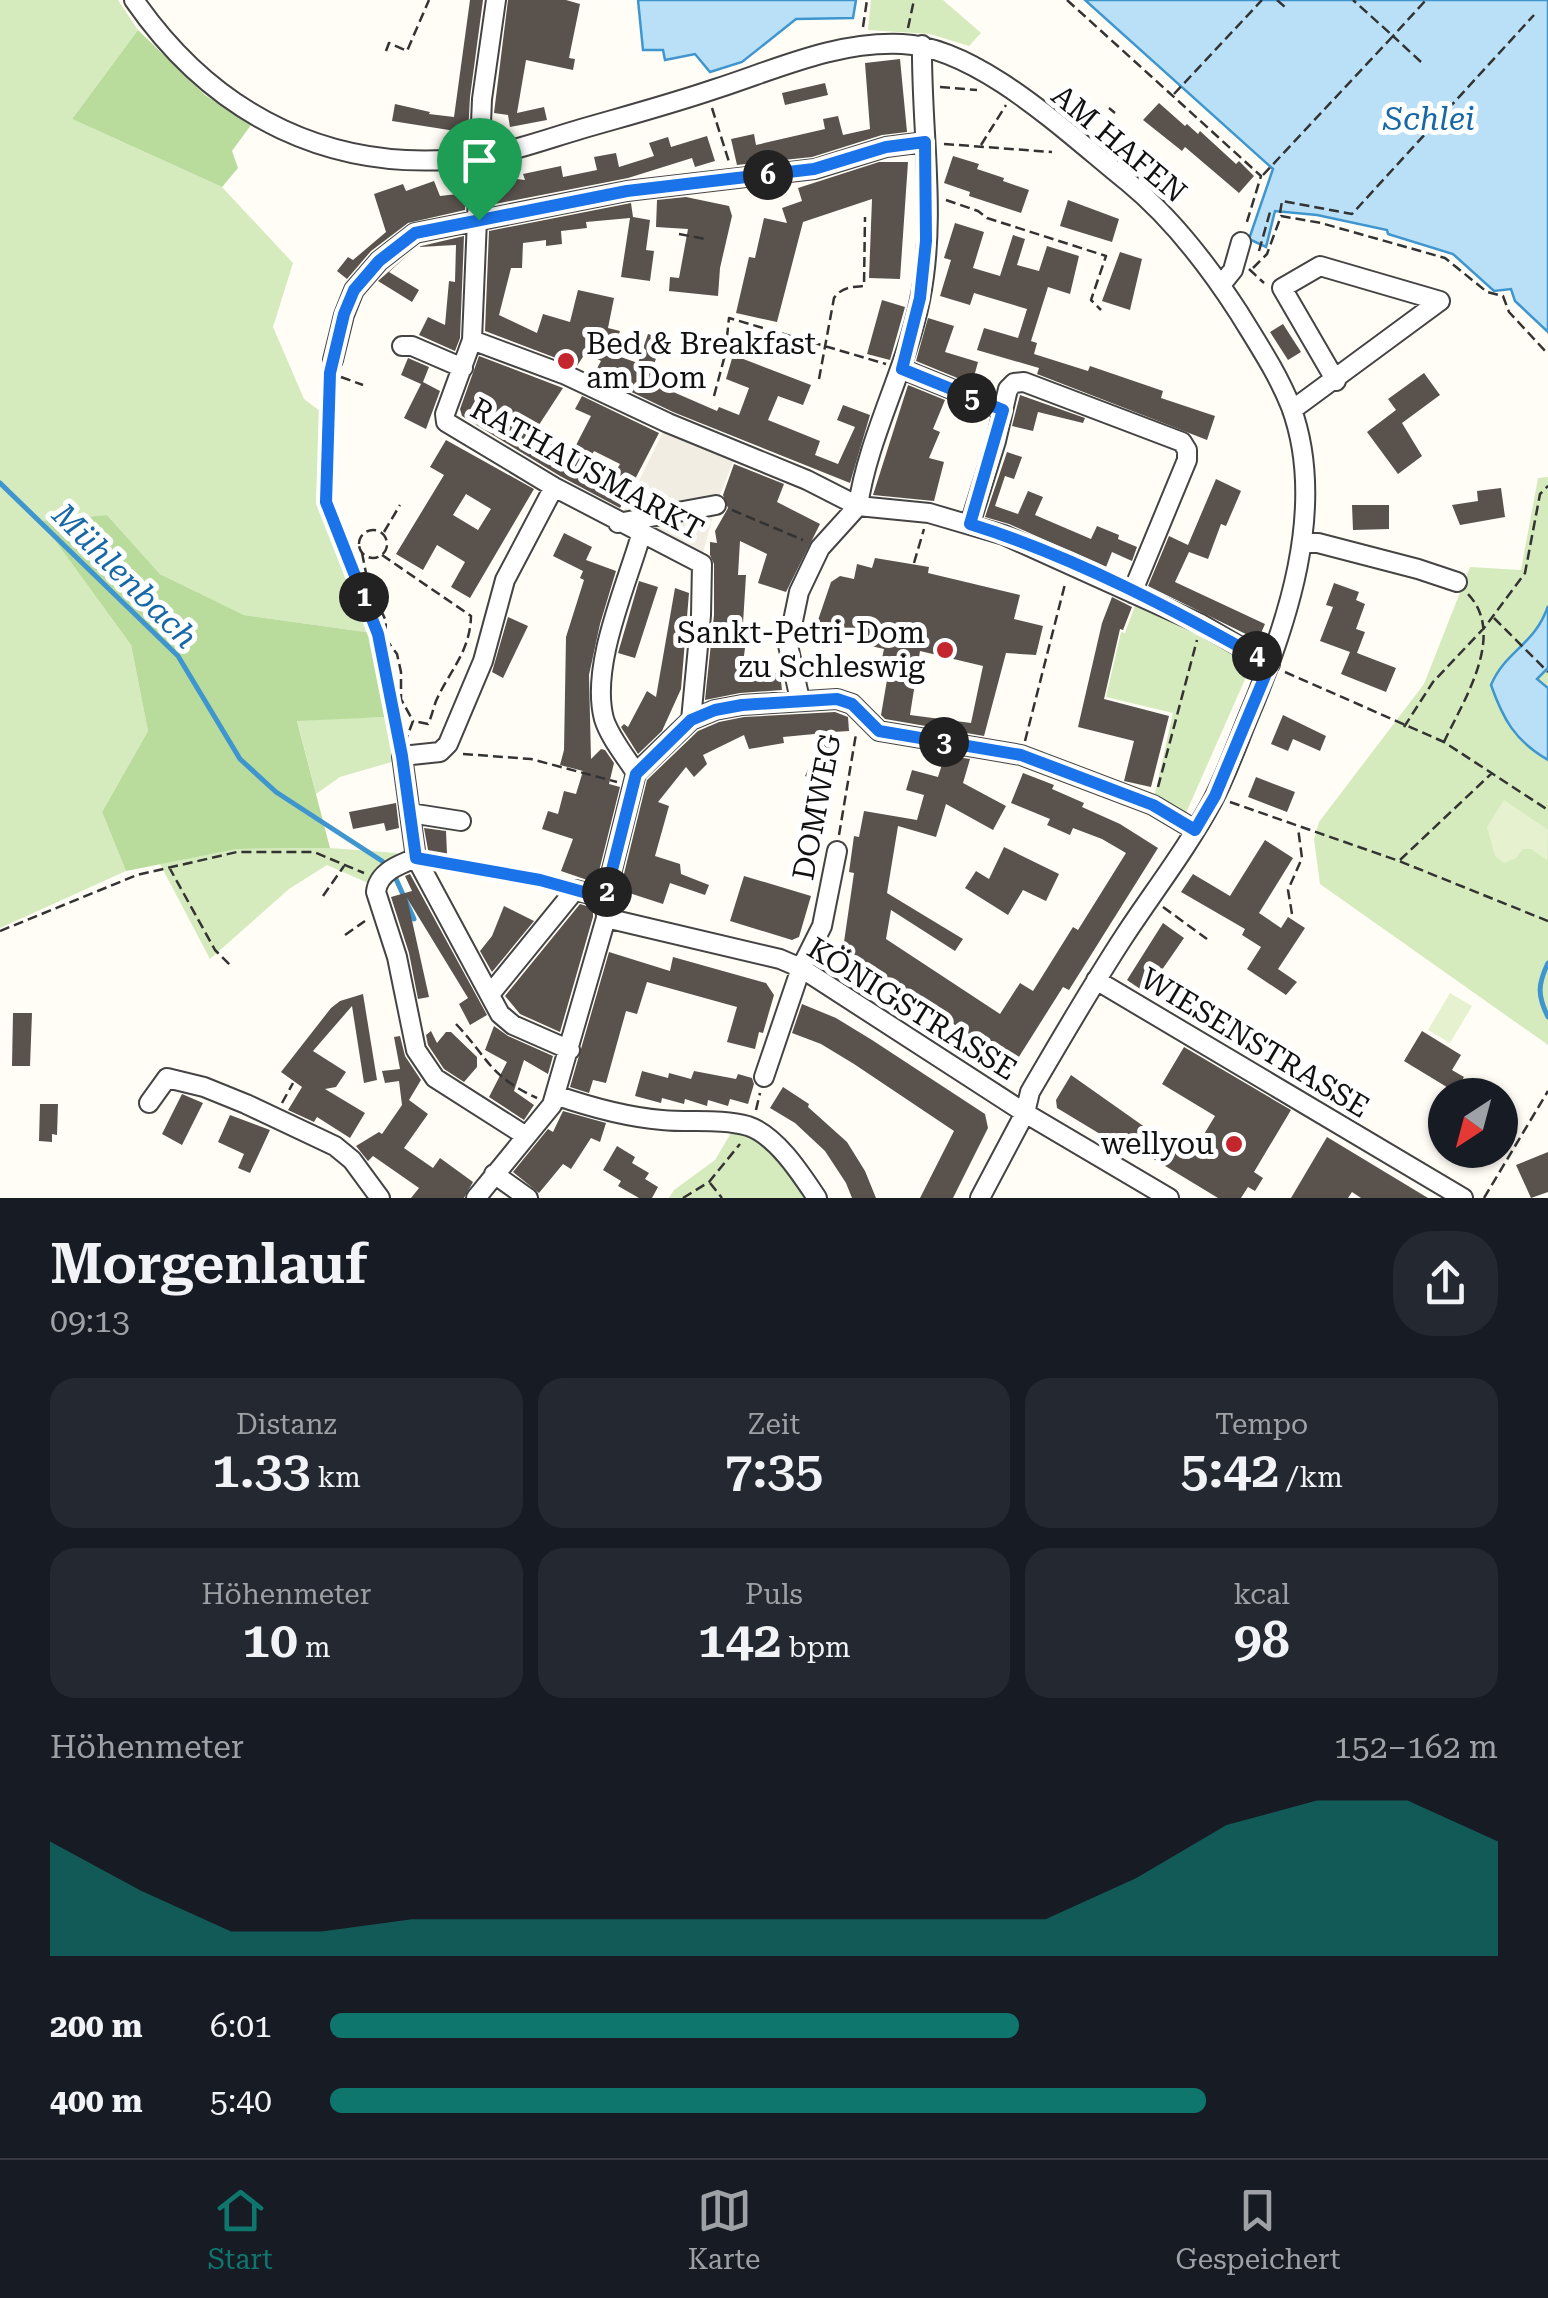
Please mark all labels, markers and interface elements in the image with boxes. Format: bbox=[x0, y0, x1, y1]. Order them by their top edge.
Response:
street label: AM HAFEN bbox=[1045, 77, 1194, 210]
water label: Schlei bbox=[1382, 100, 1475, 138]
pin bbox=[437, 118, 522, 221]
icon: arrive bbox=[452, 133, 507, 188]
pin: 6 bbox=[743, 150, 793, 200]
text: 6 bbox=[760, 158, 776, 191]
place label: Bed & Breakfast am Dom bbox=[586, 326, 816, 395]
marker: Bed & Breakfast am Dom bbox=[555, 350, 577, 372]
pin: 5 bbox=[947, 373, 997, 423]
text: 5 bbox=[964, 381, 980, 414]
street label: RATHAUSMARKT bbox=[465, 390, 710, 547]
water label: Mühlenbach bbox=[44, 495, 205, 656]
pin: 1 bbox=[339, 572, 389, 622]
text: 1 bbox=[356, 580, 372, 613]
place label: Sankt-Petri-Dom zu Schleswig bbox=[677, 615, 925, 684]
pin: 4 bbox=[1232, 631, 1282, 681]
marker: Sankt-Petri-Dom zu Schleswig bbox=[934, 639, 956, 661]
text: 4 bbox=[1249, 639, 1265, 672]
pin: 3 bbox=[919, 717, 969, 767]
text: 3 bbox=[936, 725, 952, 758]
street label: DOMWEG bbox=[785, 731, 848, 883]
pin: 2 bbox=[582, 867, 632, 917]
text: 2 bbox=[599, 875, 615, 908]
street label: KÖNIGSTRASSE bbox=[801, 930, 1023, 1087]
street label: WIESENSTRASSE bbox=[1135, 961, 1376, 1125]
north arrow bbox=[1428, 1078, 1518, 1168]
map controls bbox=[1428, 1078, 1518, 1168]
place label: wellyou bbox=[1101, 1126, 1214, 1161]
marker: wellyou bbox=[1223, 1133, 1245, 1155]
button: share bbox=[1393, 1231, 1498, 1336]
text: Morgenlauf bbox=[50, 1232, 367, 1296]
text: 09:13 bbox=[50, 1302, 130, 1340]
text: Distanz bbox=[236, 1408, 337, 1441]
text: Zeit bbox=[748, 1408, 800, 1441]
text: Tempo bbox=[1215, 1408, 1308, 1441]
text: 1.33 bbox=[212, 1441, 311, 1499]
text: 7:35 bbox=[725, 1441, 823, 1499]
text: 5:42 bbox=[1181, 1441, 1279, 1499]
text: km bbox=[311, 1461, 361, 1494]
text: /km bbox=[1279, 1461, 1343, 1494]
text: Höhenmeter bbox=[201, 1578, 371, 1611]
text: Puls bbox=[745, 1578, 803, 1611]
text: kcal bbox=[1233, 1578, 1290, 1611]
text: 10 bbox=[242, 1611, 298, 1669]
text: 142 bbox=[697, 1611, 781, 1669]
text: 98 bbox=[1234, 1611, 1290, 1669]
text: m bbox=[298, 1631, 331, 1664]
text: bpm bbox=[781, 1631, 850, 1664]
text: Höhenmeter bbox=[50, 1728, 244, 1766]
text: 152–162 m bbox=[1334, 1728, 1498, 1766]
text: 200 m bbox=[50, 2007, 143, 2045]
text: 6:01 bbox=[210, 2007, 272, 2045]
text: 400 m bbox=[50, 2082, 143, 2120]
text: 5:40 bbox=[210, 2082, 272, 2120]
tab: Start bbox=[208, 2183, 273, 2276]
tab: Karte bbox=[688, 2183, 760, 2276]
tab: Gespeichert bbox=[1175, 2183, 1340, 2276]

